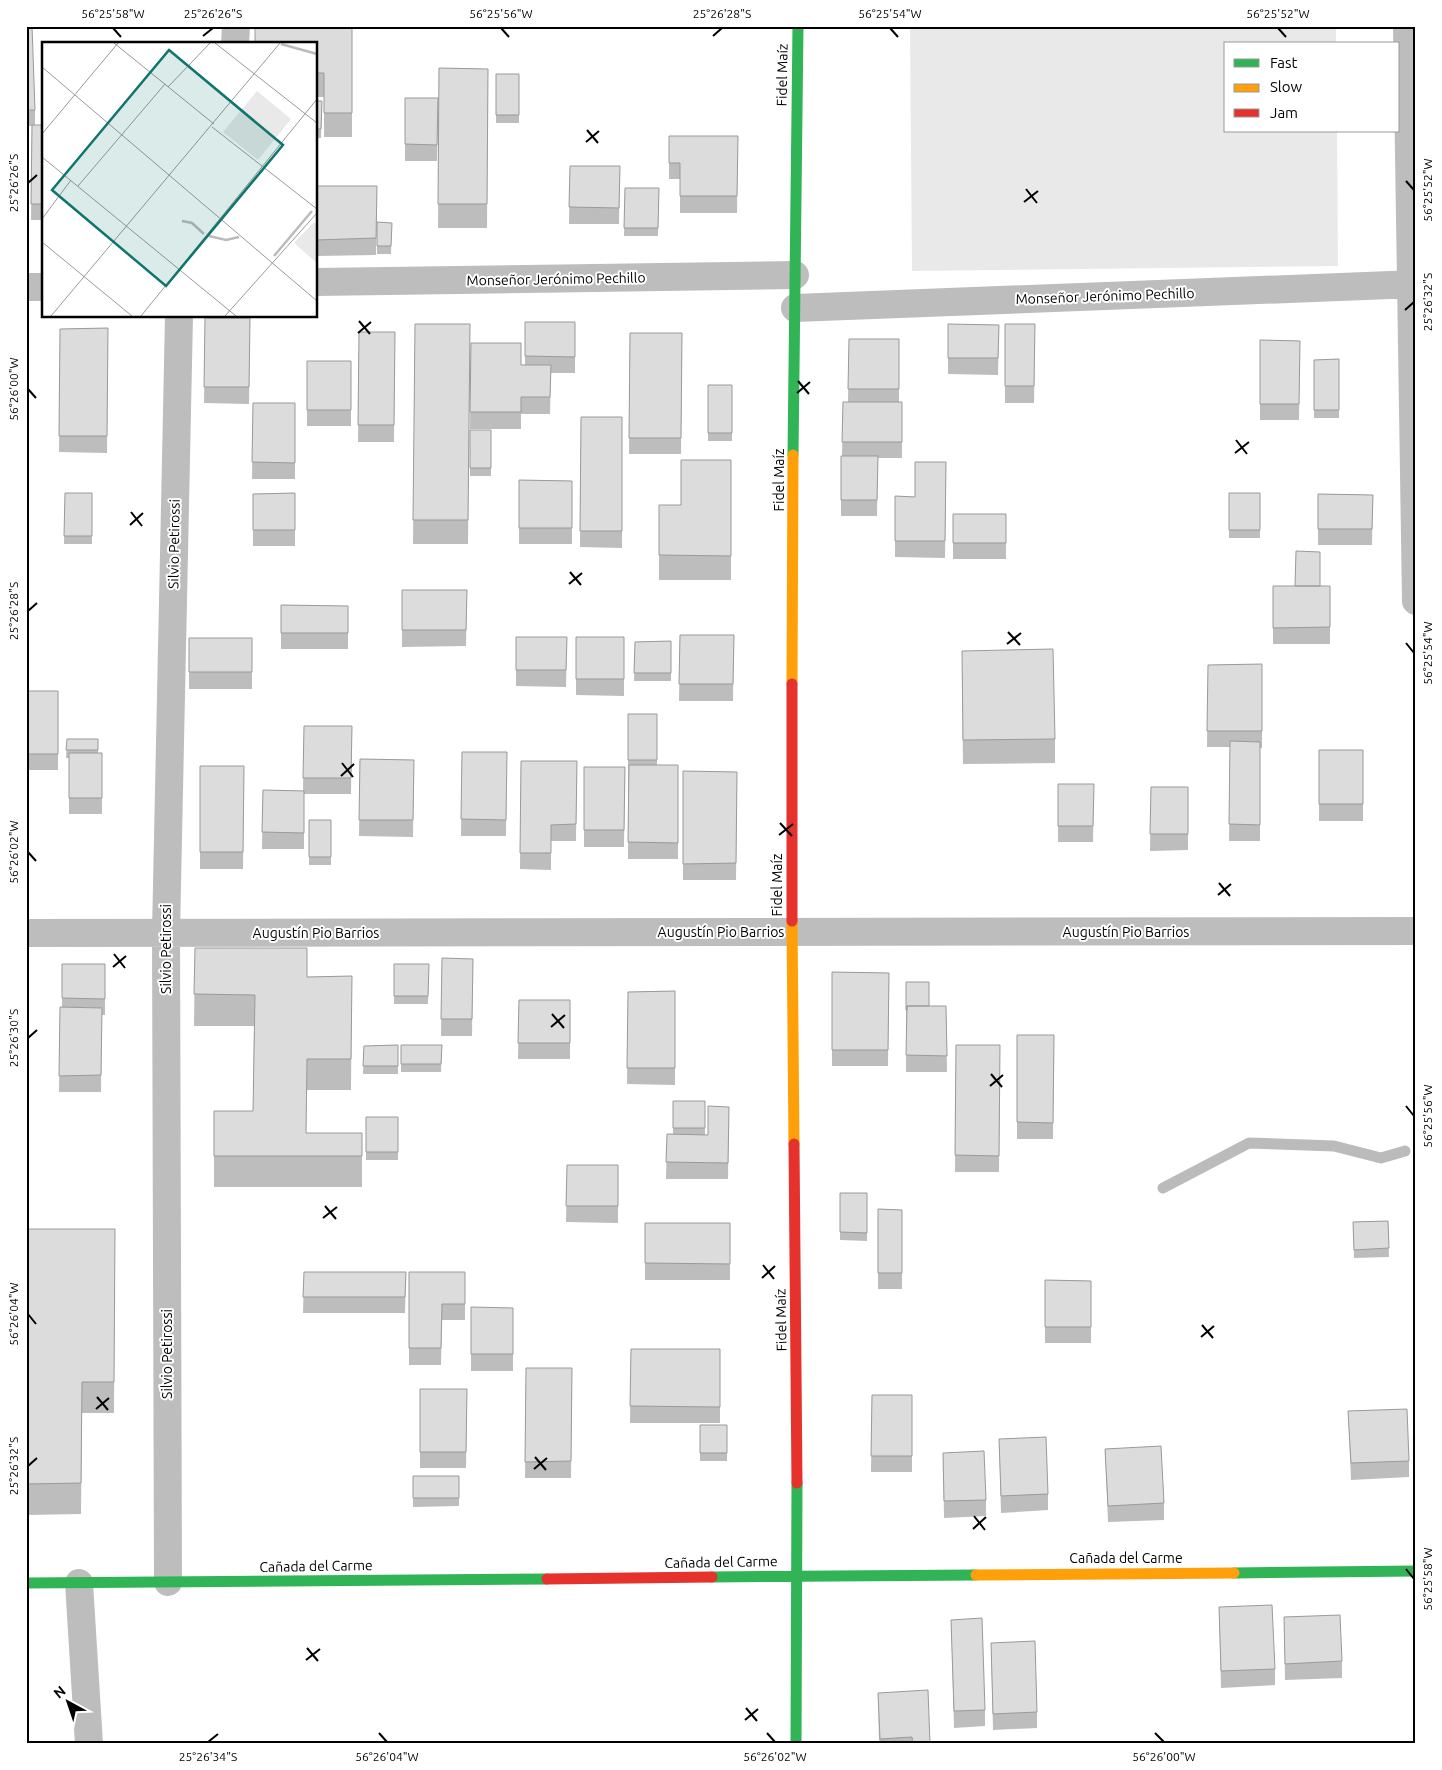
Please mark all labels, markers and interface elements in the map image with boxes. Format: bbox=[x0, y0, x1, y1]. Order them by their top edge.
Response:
text: 56°25'58"W bbox=[81, 7, 145, 20]
text: 25°26'26"S bbox=[184, 7, 242, 20]
text: 56°25'56"W bbox=[469, 7, 533, 20]
text: 25°26'28"S bbox=[693, 7, 751, 20]
text: 56°25'54"W bbox=[858, 7, 922, 20]
text: 56°25'52"W bbox=[1246, 7, 1310, 20]
inset map bbox=[42, 42, 318, 318]
legend bbox=[1224, 42, 1400, 132]
street label: Fidel Maíz bbox=[773, 43, 791, 107]
text: Fast bbox=[1270, 54, 1298, 71]
text: Slow bbox=[1270, 78, 1303, 95]
text: Jam bbox=[1270, 104, 1298, 121]
text: 25°26'26"S bbox=[7, 154, 20, 212]
text: 56°25'52"W bbox=[1421, 158, 1434, 222]
street label: Monseñor Jerónimo Pechillo bbox=[466, 269, 646, 289]
text: 25°26'32"S bbox=[1421, 273, 1434, 331]
street label: Monseñor Jerónimo Pechillo bbox=[1015, 285, 1195, 307]
text: 56°26'00"W bbox=[7, 357, 20, 421]
street label: Fidel Maíz bbox=[771, 449, 787, 511]
street label: Silvio Petirossi bbox=[165, 499, 183, 589]
text: 25°26'28"S bbox=[7, 582, 20, 640]
text: 56°25'54"W bbox=[1421, 621, 1434, 685]
text: 56°26'02"W bbox=[7, 820, 20, 884]
street label: Fidel Maíz bbox=[769, 854, 785, 916]
street label: Silvio Petirossi bbox=[158, 904, 174, 994]
street label: Augustín Pio Barrios bbox=[658, 924, 784, 940]
street label: Augustín Pio Barrios bbox=[1063, 924, 1189, 940]
street label: Augustín Pio Barrios bbox=[253, 925, 379, 941]
text: 25°26'30"S bbox=[7, 1009, 20, 1067]
text: 56°25'56"W bbox=[1421, 1084, 1434, 1148]
text: 56°26'04"W bbox=[7, 1282, 20, 1346]
street label: Fidel Maíz bbox=[772, 1288, 790, 1352]
street label: Silvio Petirossi bbox=[159, 1309, 175, 1399]
text: 25°26'32"S bbox=[7, 1437, 20, 1495]
text: 56°25'58"W bbox=[1421, 1547, 1434, 1611]
street label: Cañada del Carme bbox=[1069, 1550, 1183, 1566]
street label: Cañada del Carme bbox=[664, 1553, 778, 1571]
street label: Cañada del Carme bbox=[259, 1557, 373, 1575]
north arrow bbox=[42, 1678, 92, 1728]
text: N bbox=[50, 1683, 69, 1702]
text: 25°26'34"S bbox=[179, 1750, 237, 1763]
text: 56°26'04"W bbox=[355, 1750, 419, 1763]
text: 56°26'02"W bbox=[743, 1750, 807, 1763]
text: 56°26'00"W bbox=[1132, 1750, 1196, 1763]

